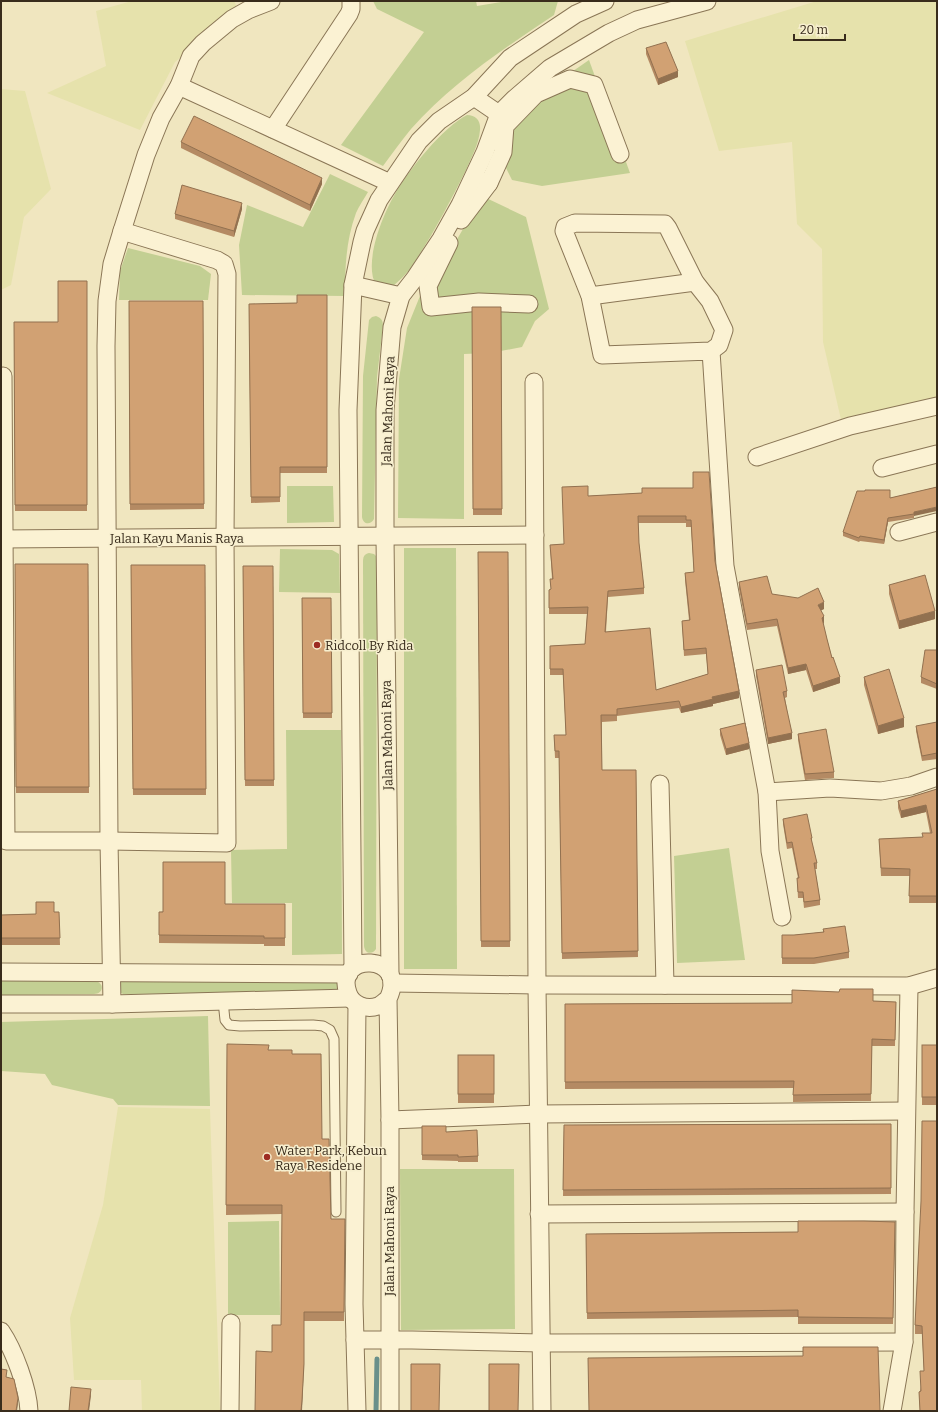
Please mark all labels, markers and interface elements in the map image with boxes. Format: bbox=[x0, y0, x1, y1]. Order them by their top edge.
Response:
scale bar bbox=[794, 16, 845, 42]
text: 20 m bbox=[800, 23, 829, 37]
street label: Jalan Mahoni Raya bbox=[379, 356, 397, 467]
street label: Jalan Kayu Manis Raya bbox=[109, 531, 244, 546]
place label: Ridcoll By Rida bbox=[325, 638, 413, 653]
marker: Ridcoll By Rida bbox=[312, 640, 322, 650]
street label: Jalan Mahoni Raya bbox=[379, 680, 395, 791]
place label: Water Park, Kebun Raya Residene bbox=[275, 1143, 388, 1173]
marker: Water Park, Kebun Raya Residene bbox=[262, 1152, 272, 1162]
street label: Jalan Mahoni Raya bbox=[382, 1186, 397, 1297]

